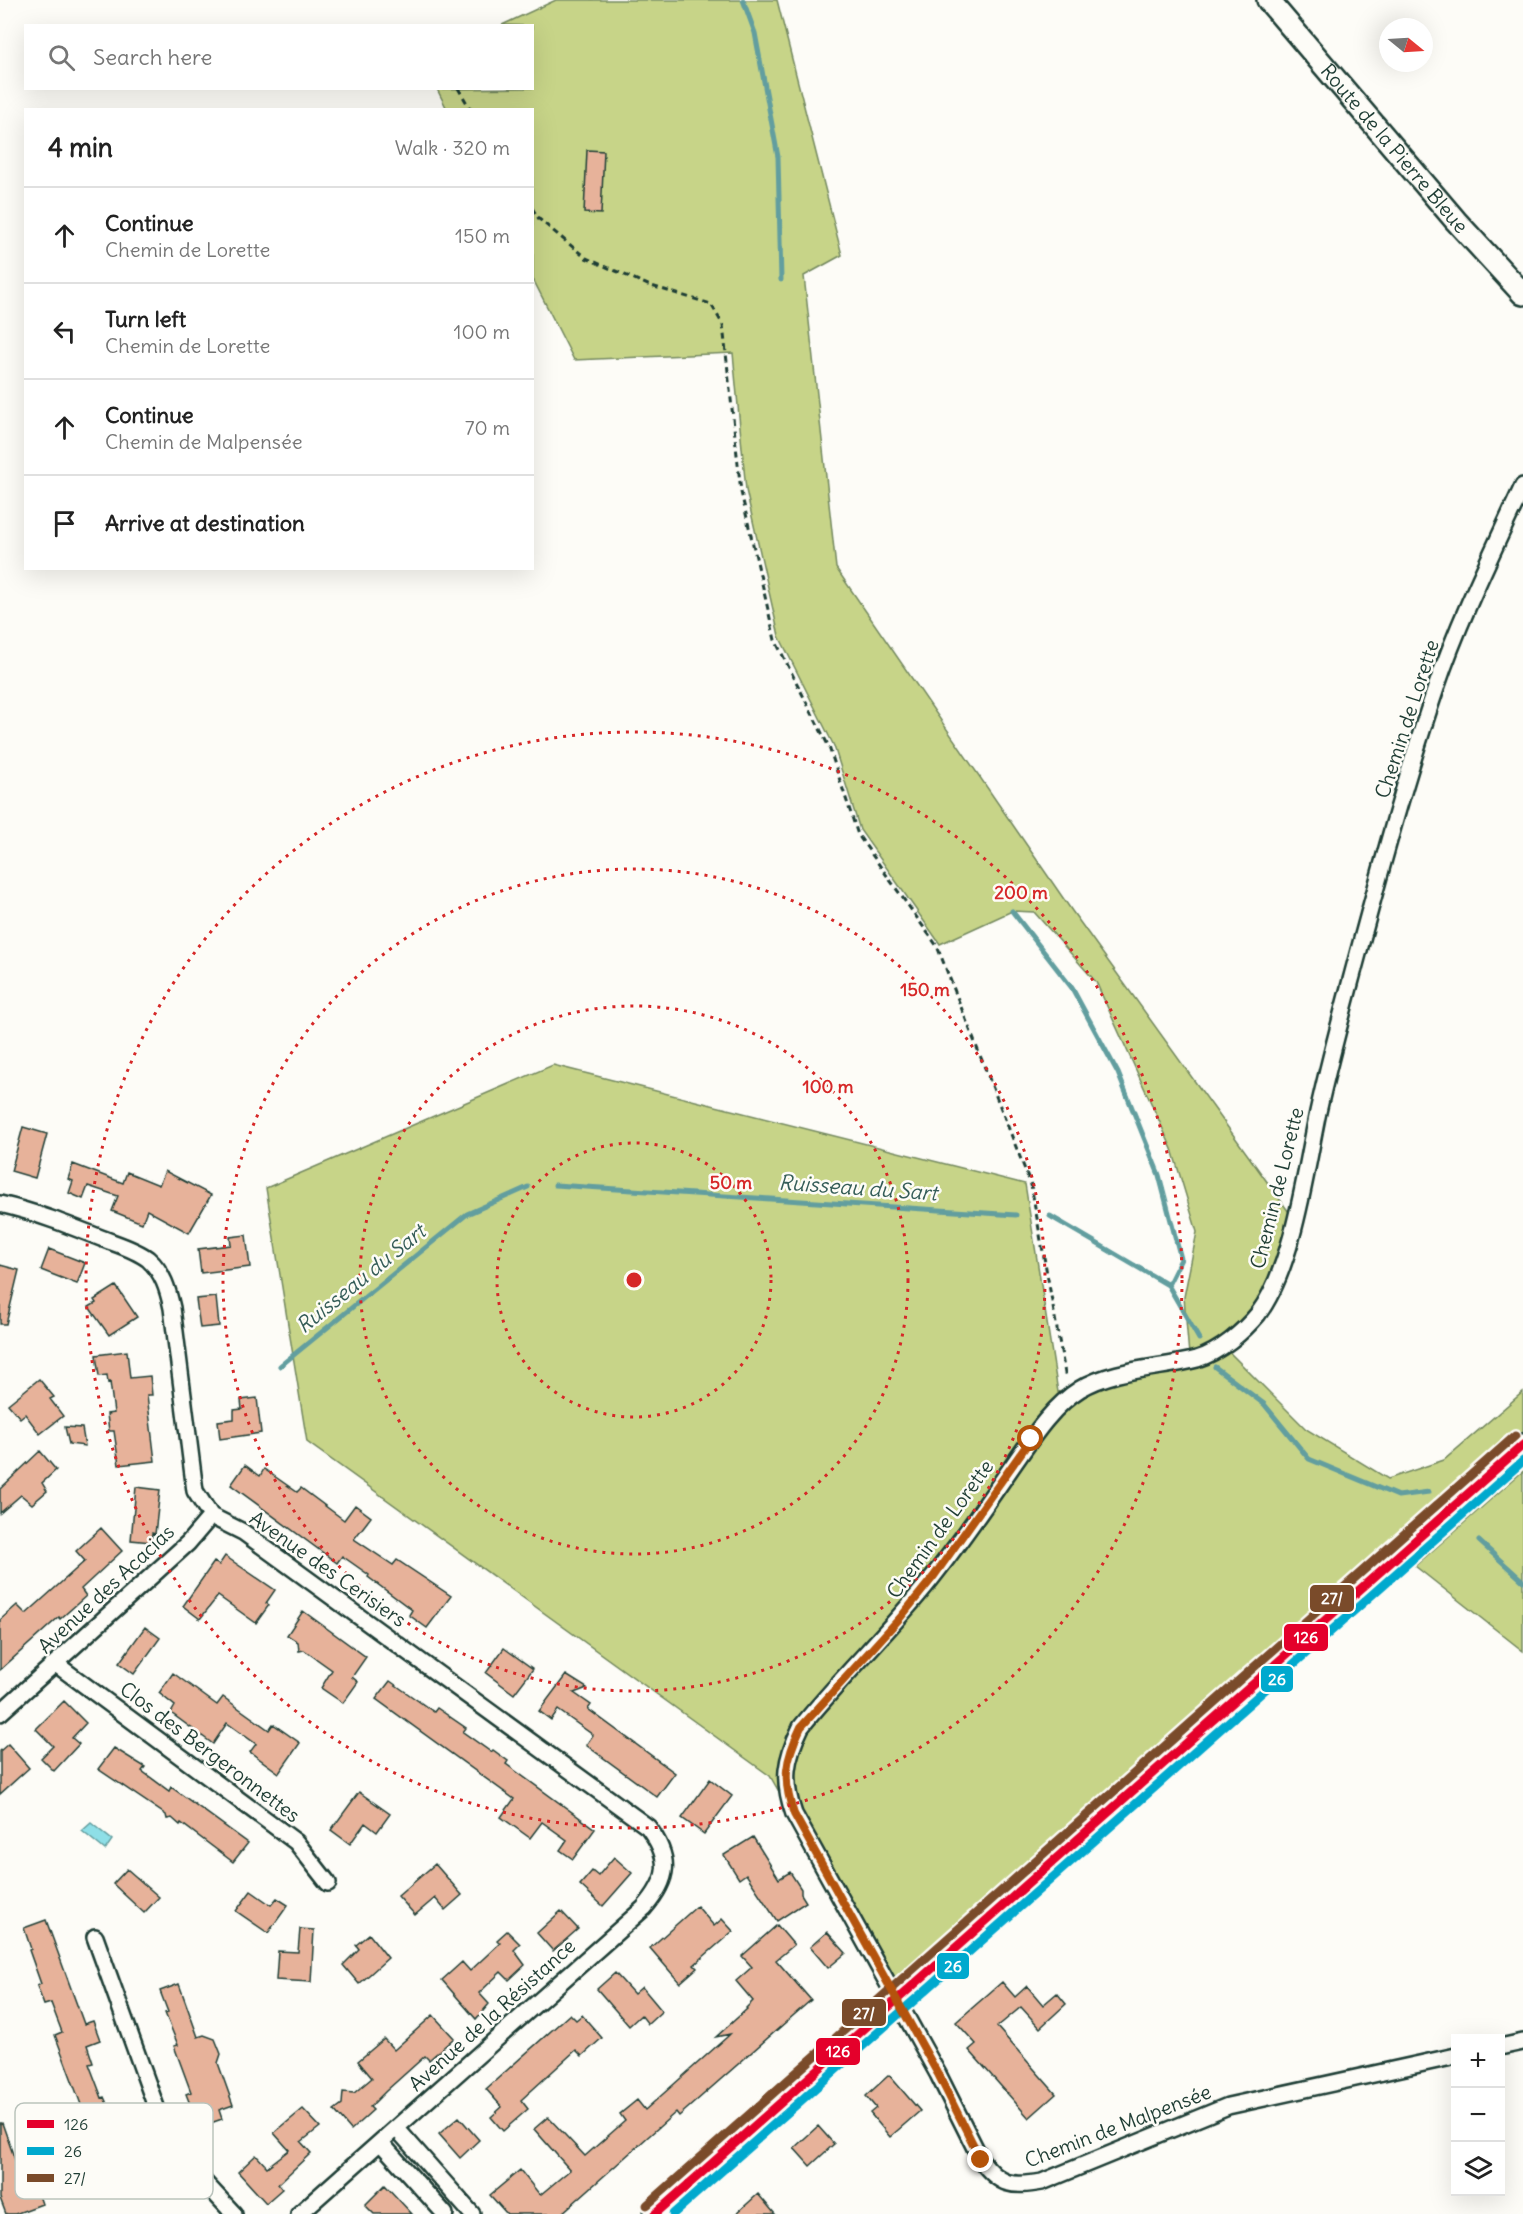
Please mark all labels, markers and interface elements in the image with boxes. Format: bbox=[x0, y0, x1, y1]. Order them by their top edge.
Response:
north arrow bbox=[1379, 18, 1433, 72]
search box bbox=[24, 24, 534, 90]
icon: search bbox=[45, 41, 78, 74]
text: Search here bbox=[93, 43, 212, 71]
street label: Route de la Pierre Bleue bbox=[1316, 58, 1474, 238]
text: 4 min bbox=[48, 131, 113, 164]
text: Walk · 320 m bbox=[395, 135, 510, 160]
text: Continue bbox=[105, 209, 194, 237]
icon: ahead bbox=[48, 219, 81, 252]
text: 150 m bbox=[455, 223, 510, 248]
text: Chemin de Lorette bbox=[105, 237, 270, 262]
text: Turn left bbox=[105, 305, 186, 333]
icon: left bbox=[48, 315, 81, 348]
text: 100 m bbox=[453, 319, 510, 344]
text: Chemin de Lorette bbox=[105, 333, 270, 358]
text: Continue bbox=[105, 401, 194, 429]
icon: ahead bbox=[48, 411, 81, 444]
text: 70 m bbox=[465, 415, 510, 440]
text: Chemin de Malpensée bbox=[105, 429, 302, 454]
icon: arrive bbox=[48, 507, 81, 540]
text: Arrive at destination bbox=[105, 509, 305, 537]
street label: Chemin de Lorette bbox=[1369, 636, 1444, 801]
text: 200 m bbox=[994, 881, 1048, 904]
text: 150 m bbox=[900, 978, 950, 1001]
text: 100 m bbox=[803, 1075, 854, 1098]
street label: Chemin de Lorette bbox=[1244, 1105, 1309, 1271]
water label: Ruisseau du Sart bbox=[778, 1168, 941, 1207]
text: 50 m bbox=[710, 1171, 752, 1194]
water label: Ruisseau du Sart bbox=[291, 1216, 433, 1339]
centre of rings bbox=[624, 1270, 644, 1290]
route start bbox=[1017, 1425, 1043, 1451]
street label: Chemin de Lorette bbox=[881, 1454, 998, 1603]
street label: Avenue des Cerisiers bbox=[245, 1505, 412, 1632]
street label: Avenue des Acacias bbox=[32, 1519, 179, 1658]
line badge: 27/ bbox=[1309, 1584, 1355, 1613]
text: 27/ bbox=[1321, 1588, 1343, 1608]
line badge: 126 bbox=[1283, 1623, 1329, 1652]
text: 126 bbox=[1294, 1627, 1318, 1647]
line badge: 26 bbox=[1260, 1665, 1294, 1693]
text: 26 bbox=[1268, 1669, 1286, 1689]
street label: Clos des Bergeronnettes bbox=[115, 1676, 305, 1828]
street label: Avenue de la Résistance bbox=[403, 1933, 580, 2096]
line badge: 26 bbox=[936, 1952, 970, 1980]
text: 26 bbox=[944, 1956, 962, 1976]
line badge: 27/ bbox=[841, 1998, 887, 2027]
text: 27/ bbox=[853, 2003, 875, 2023]
map controls bbox=[1451, 2034, 1505, 2196]
button: + bbox=[1451, 2034, 1505, 2088]
line badge: 126 bbox=[815, 2037, 861, 2066]
text: 126 bbox=[826, 2041, 850, 2061]
street label: Chemin de Malpensée bbox=[1021, 2078, 1214, 2173]
button: − bbox=[1451, 2088, 1505, 2142]
legend bbox=[15, 2103, 213, 2199]
text: 126 bbox=[64, 2114, 88, 2134]
text: 26 bbox=[64, 2141, 82, 2161]
button: layers bbox=[1451, 2142, 1505, 2196]
route end bbox=[967, 2146, 993, 2172]
text: 27/ bbox=[64, 2168, 86, 2188]

